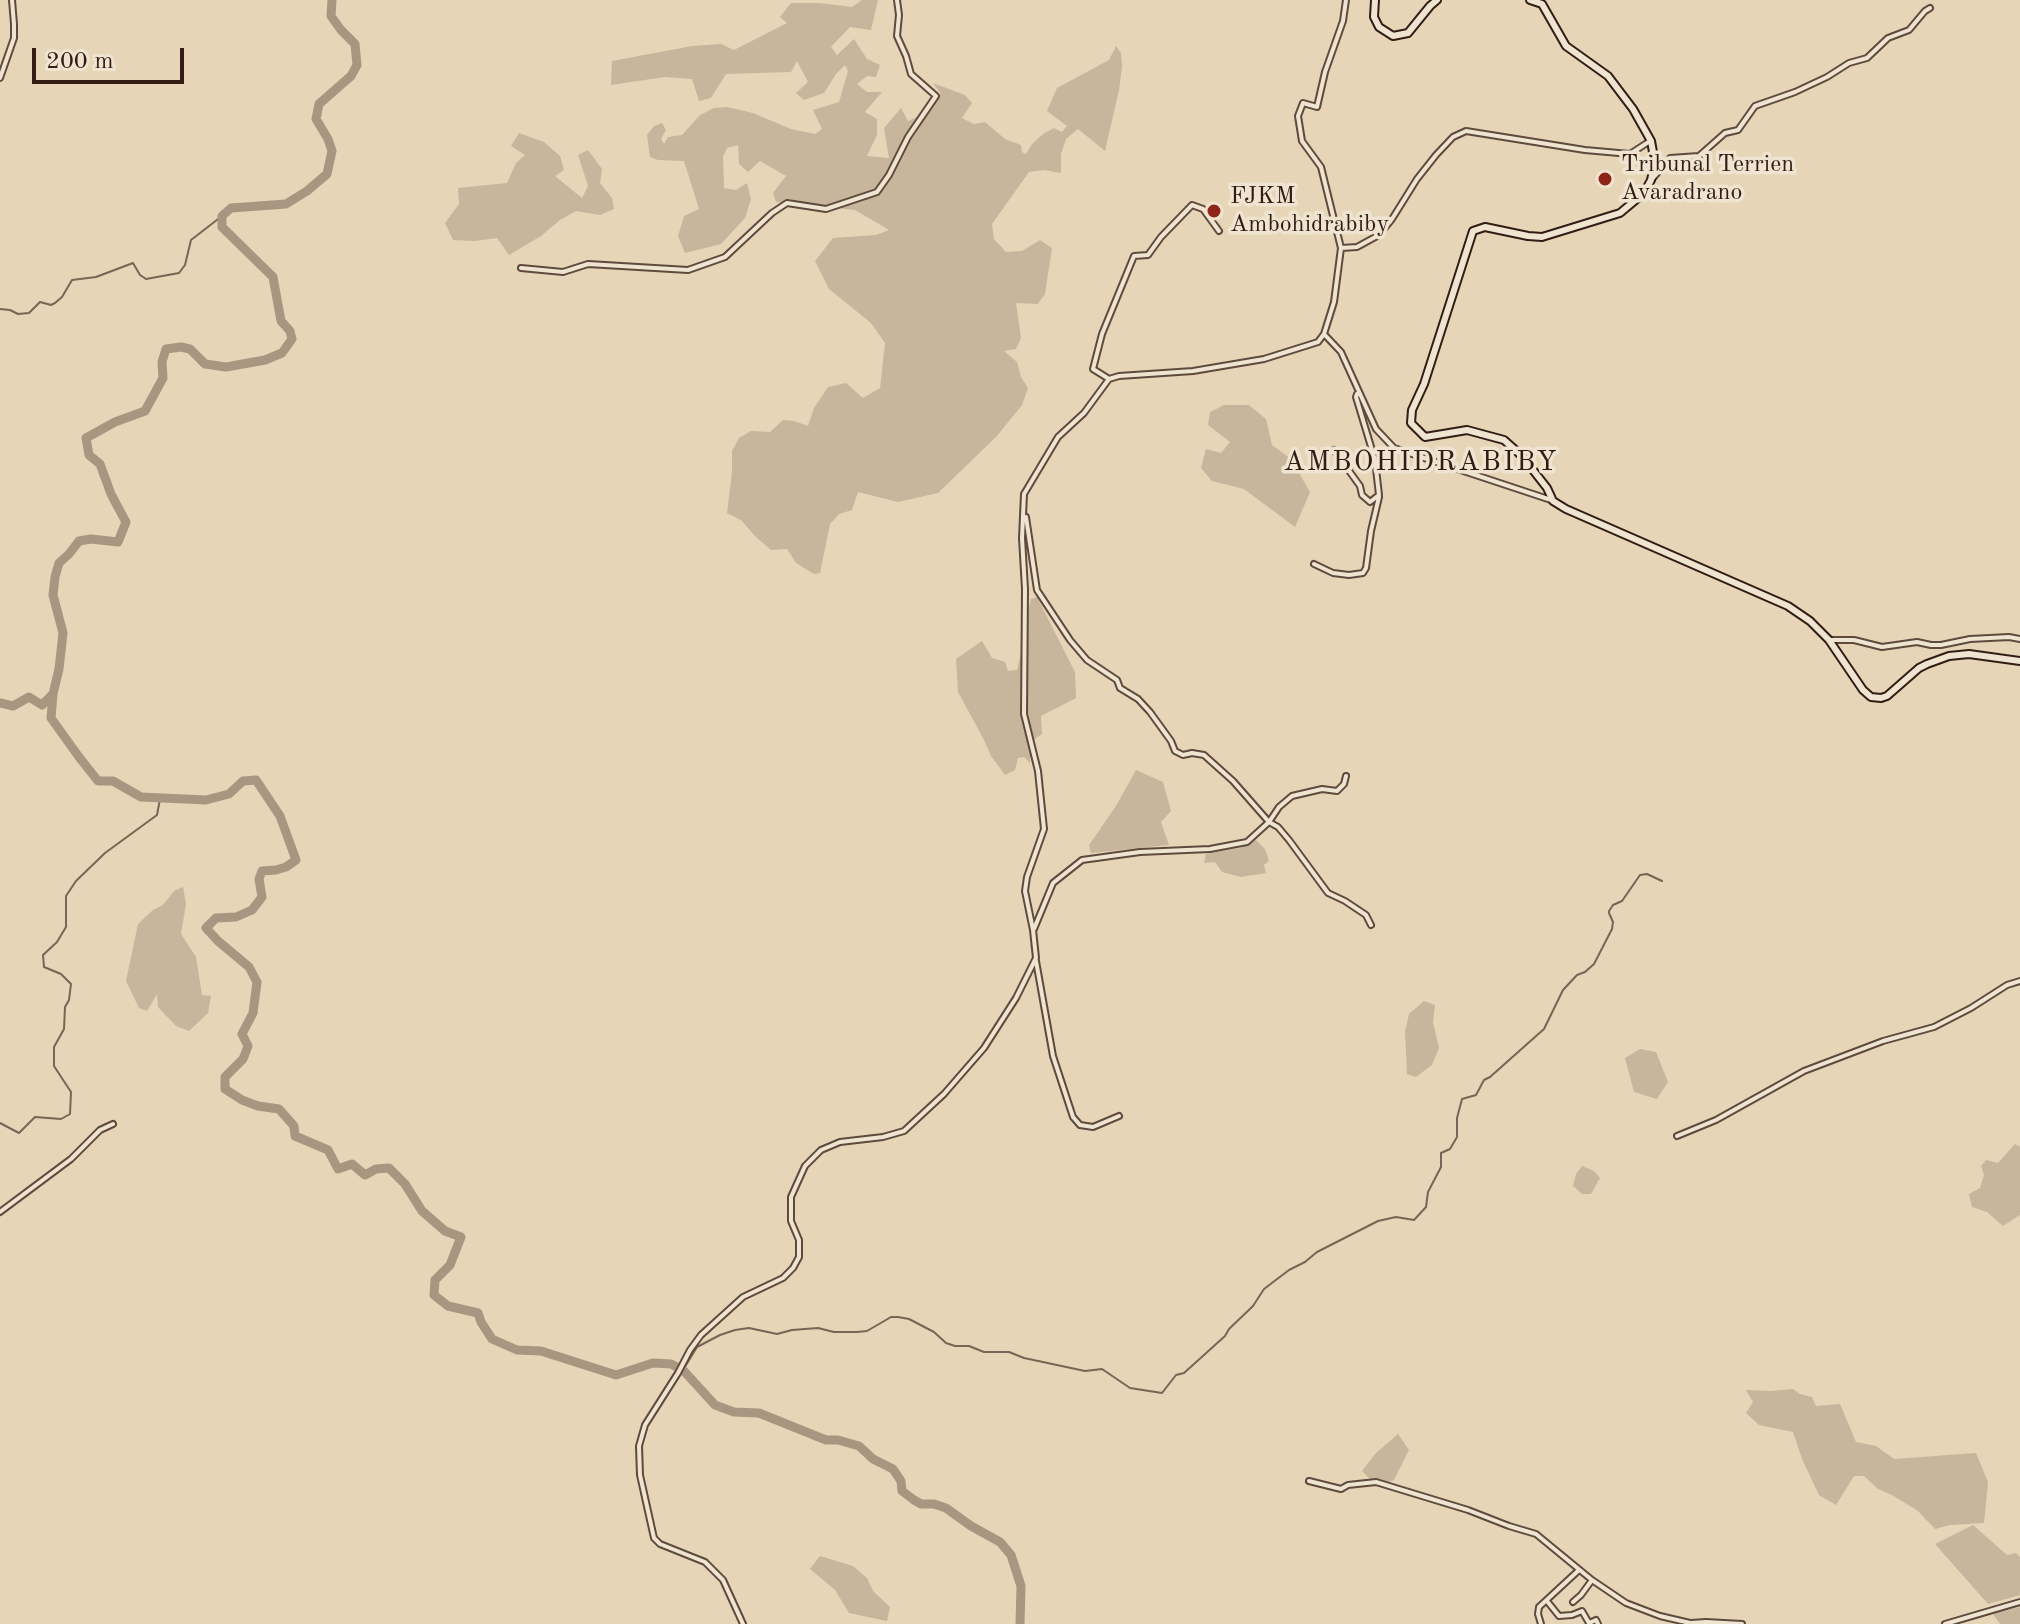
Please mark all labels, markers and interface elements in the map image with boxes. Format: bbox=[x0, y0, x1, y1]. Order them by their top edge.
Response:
scale bar bbox=[36, 32, 188, 82]
text: 200 m bbox=[46, 50, 114, 74]
place label: Tribunal Terrien Avaradrano bbox=[1621, 151, 1794, 207]
marker: Tribunal Terrien Avaradrano bbox=[1596, 170, 1614, 188]
place label: FJKM Ambohidrabiby bbox=[1230, 183, 1389, 239]
marker: FJKM Ambohidrabiby bbox=[1205, 202, 1223, 220]
district label: AMBOHIDRABIBY bbox=[1283, 446, 1559, 480]

